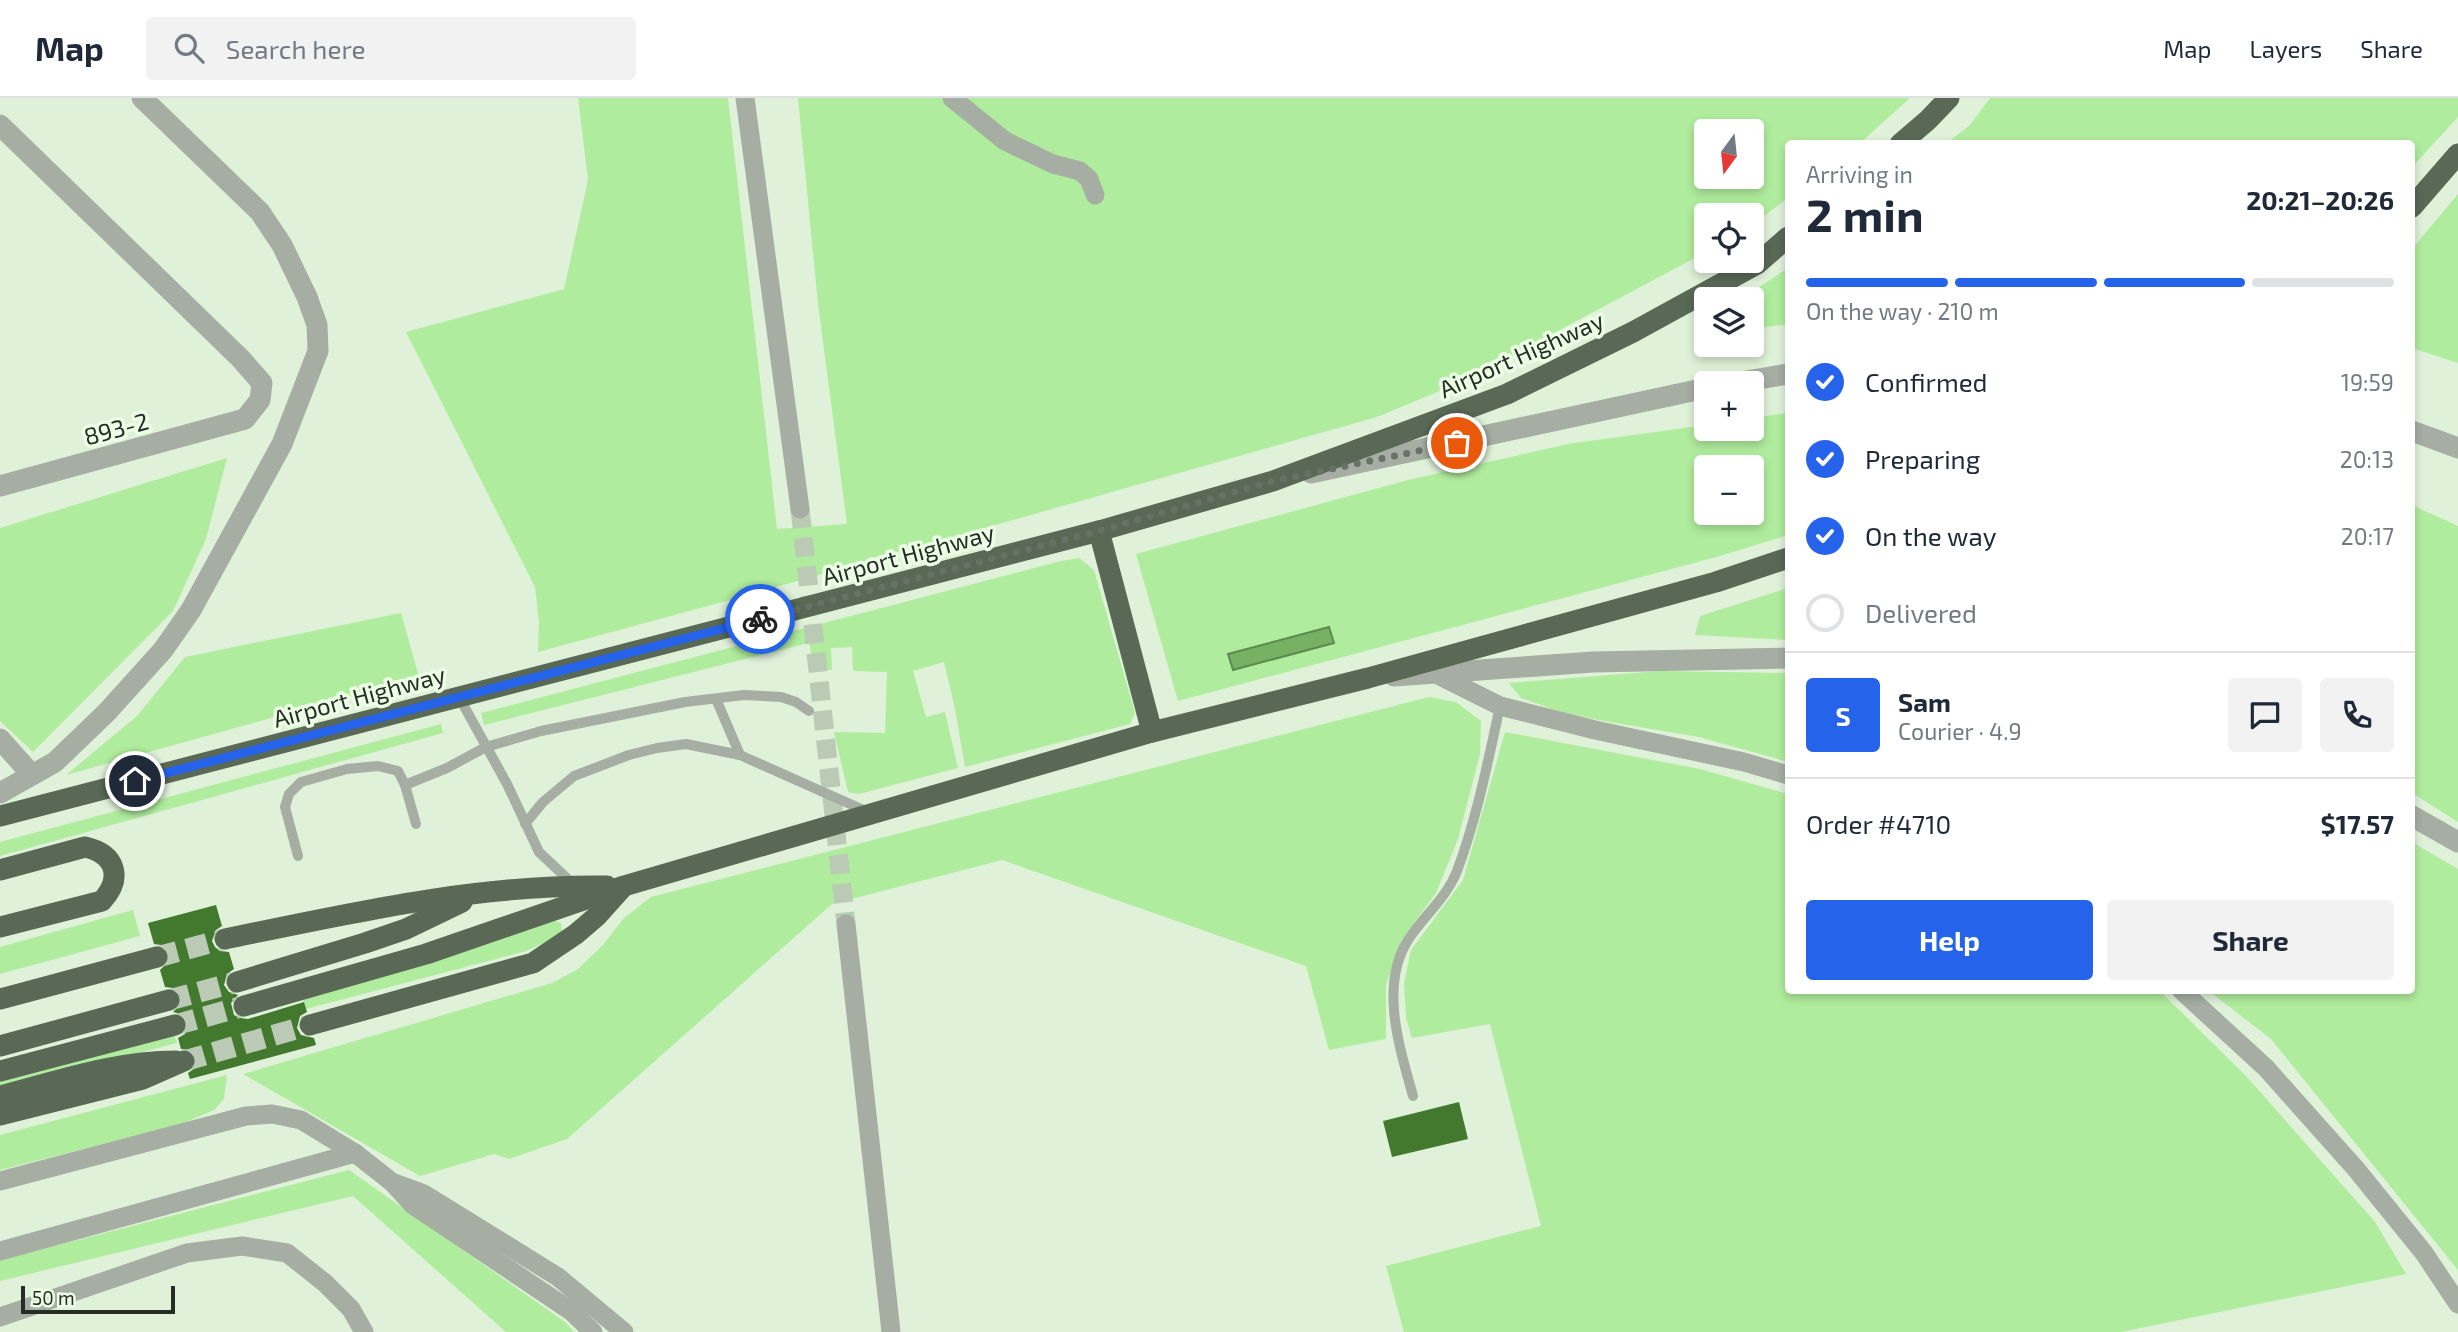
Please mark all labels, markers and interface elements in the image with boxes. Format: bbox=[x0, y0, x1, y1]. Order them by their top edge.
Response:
search box bbox=[146, 17, 636, 80]
text: Map bbox=[35, 28, 104, 68]
icon: search bbox=[170, 29, 208, 67]
text: Search here bbox=[226, 33, 365, 64]
text: Map bbox=[2163, 34, 2211, 63]
text: Layers bbox=[2249, 34, 2322, 63]
text: Share bbox=[2360, 34, 2423, 63]
north arrow bbox=[1694, 119, 1764, 189]
map controls bbox=[1694, 119, 1764, 525]
text: Arriving in bbox=[1806, 160, 1913, 188]
text: 20:21–20:26 bbox=[2246, 184, 2394, 215]
text: 2 min bbox=[1806, 186, 1924, 241]
button: locate bbox=[1694, 203, 1764, 273]
button: layers bbox=[1694, 287, 1764, 357]
text: On the way · 210 m bbox=[1806, 297, 1999, 325]
street label: Airport Highway bbox=[1434, 305, 1608, 403]
icon: check bbox=[1806, 363, 1844, 401]
text: Confirmed bbox=[1865, 366, 1988, 397]
text: 19:59 bbox=[2341, 368, 2394, 396]
button: + bbox=[1694, 371, 1764, 441]
street label: 893-2 bbox=[80, 405, 152, 451]
pin bbox=[1427, 413, 1487, 473]
icon: bag bbox=[1438, 424, 1476, 462]
icon: check bbox=[1806, 440, 1844, 478]
text: Preparing bbox=[1865, 443, 1980, 474]
text: 20:13 bbox=[2340, 445, 2394, 473]
button: − bbox=[1694, 455, 1764, 525]
street label: Airport Highway bbox=[819, 517, 998, 591]
icon: check bbox=[1806, 517, 1844, 555]
text: On the way bbox=[1865, 520, 1996, 551]
text: 20:17 bbox=[2341, 522, 2394, 550]
courier bbox=[725, 584, 795, 654]
text: Delivered bbox=[1865, 597, 1977, 628]
icon: bike bbox=[741, 600, 779, 638]
street label: Airport Highway bbox=[270, 659, 449, 733]
button: chat bbox=[2228, 678, 2302, 752]
button: phone bbox=[2320, 678, 2394, 752]
text: Sam bbox=[1898, 686, 1951, 717]
text: S bbox=[1835, 700, 1851, 731]
text: Courier · 4.9 bbox=[1898, 717, 2022, 745]
pin bbox=[105, 751, 165, 811]
icon: home bbox=[116, 762, 154, 800]
text: Order #4710 bbox=[1806, 808, 1951, 839]
text: $17.57 bbox=[2321, 808, 2394, 839]
button: Help bbox=[1806, 900, 2093, 980]
button: Share bbox=[2107, 900, 2394, 980]
scale bar bbox=[21, 1283, 175, 1315]
text: 50 m bbox=[32, 1286, 75, 1309]

